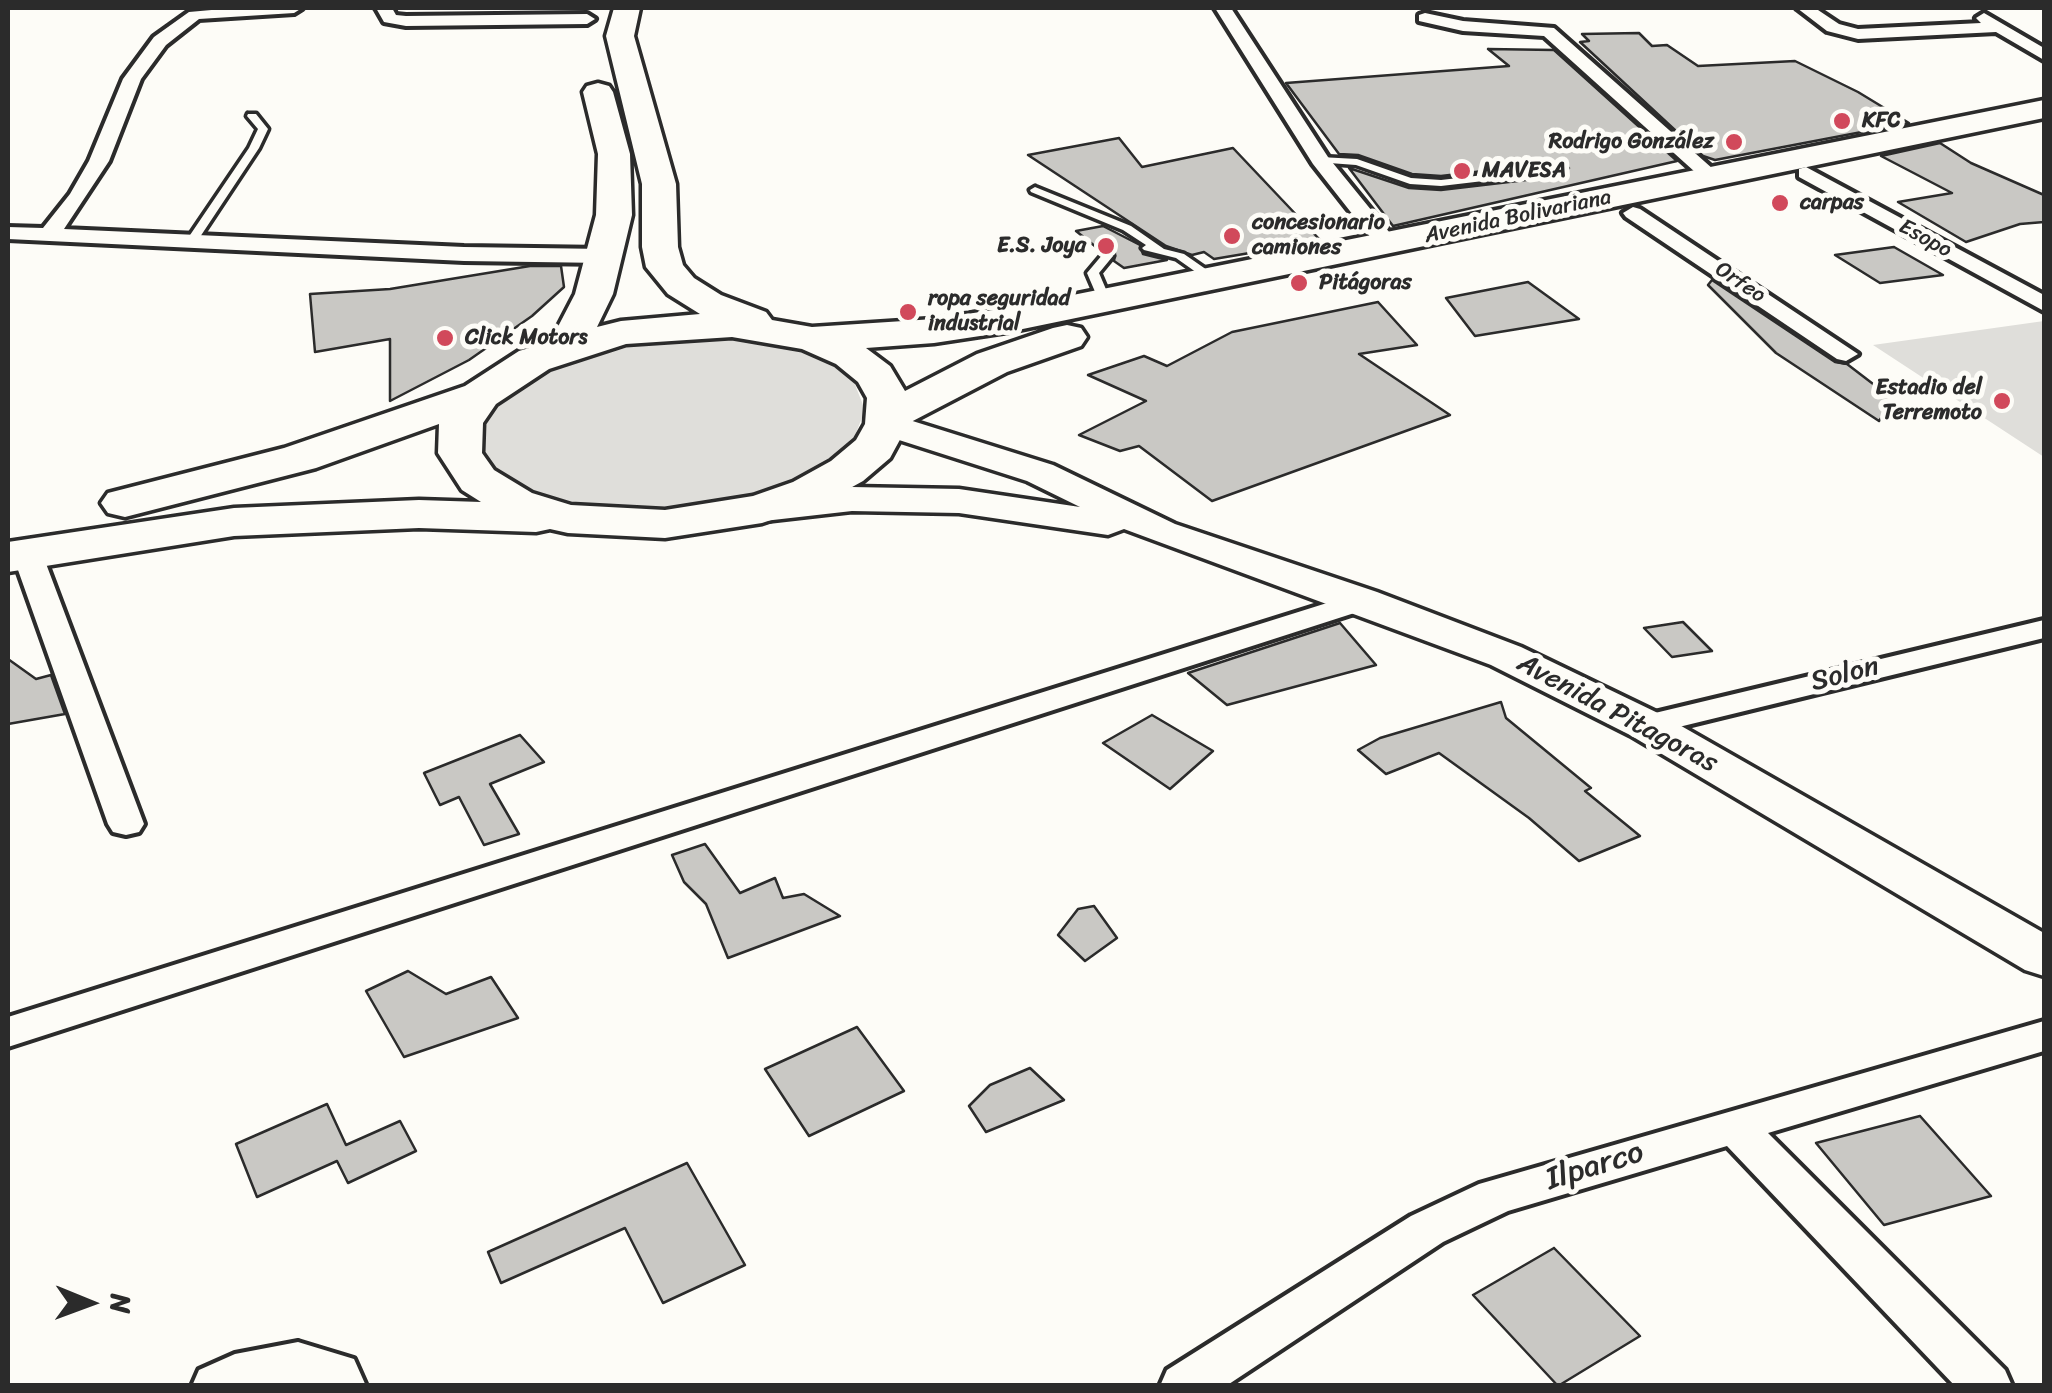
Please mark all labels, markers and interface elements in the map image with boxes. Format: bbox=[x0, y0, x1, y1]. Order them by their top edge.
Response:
place label: KFC bbox=[1862, 108, 1901, 134]
marker: KFC bbox=[1831, 110, 1853, 132]
place label: Rodrigo González bbox=[1549, 129, 1714, 155]
marker: Rodrigo González bbox=[1723, 131, 1745, 153]
place label: MAVESA bbox=[1482, 158, 1566, 184]
marker: MAVESA bbox=[1451, 160, 1473, 182]
street label: Avenida Bolivariana bbox=[1422, 184, 1614, 250]
place label: carpas bbox=[1800, 190, 1864, 216]
marker: carpas bbox=[1769, 192, 1791, 214]
place label: concesionario camiones bbox=[1252, 210, 1385, 262]
street label: Esopo bbox=[1894, 214, 1956, 264]
marker: concesionario camiones bbox=[1221, 225, 1243, 247]
place label: E.S. Joya bbox=[997, 233, 1086, 259]
marker: E.S. Joya bbox=[1095, 235, 1117, 257]
street label: Orfeo bbox=[1710, 257, 1770, 309]
place label: Pitágoras bbox=[1319, 270, 1412, 296]
marker: Pitágoras bbox=[1288, 272, 1310, 294]
place label: ropa seguridad industrial bbox=[928, 286, 1070, 338]
marker: ropa seguridad industrial bbox=[897, 301, 919, 323]
place label: Click Motors bbox=[465, 325, 587, 351]
marker: Click Motors bbox=[434, 327, 456, 349]
place label: Estadio del Terremoto bbox=[1876, 375, 1982, 426]
marker: Estadio del Terremoto bbox=[1991, 390, 2013, 412]
street label: Avenida Pitagoras bbox=[1511, 647, 1723, 781]
street label: Solon bbox=[1807, 650, 1883, 700]
street label: Ilparco bbox=[1542, 1134, 1648, 1200]
north arrow bbox=[40, 1253, 140, 1353]
text: N bbox=[96, 1293, 145, 1314]

